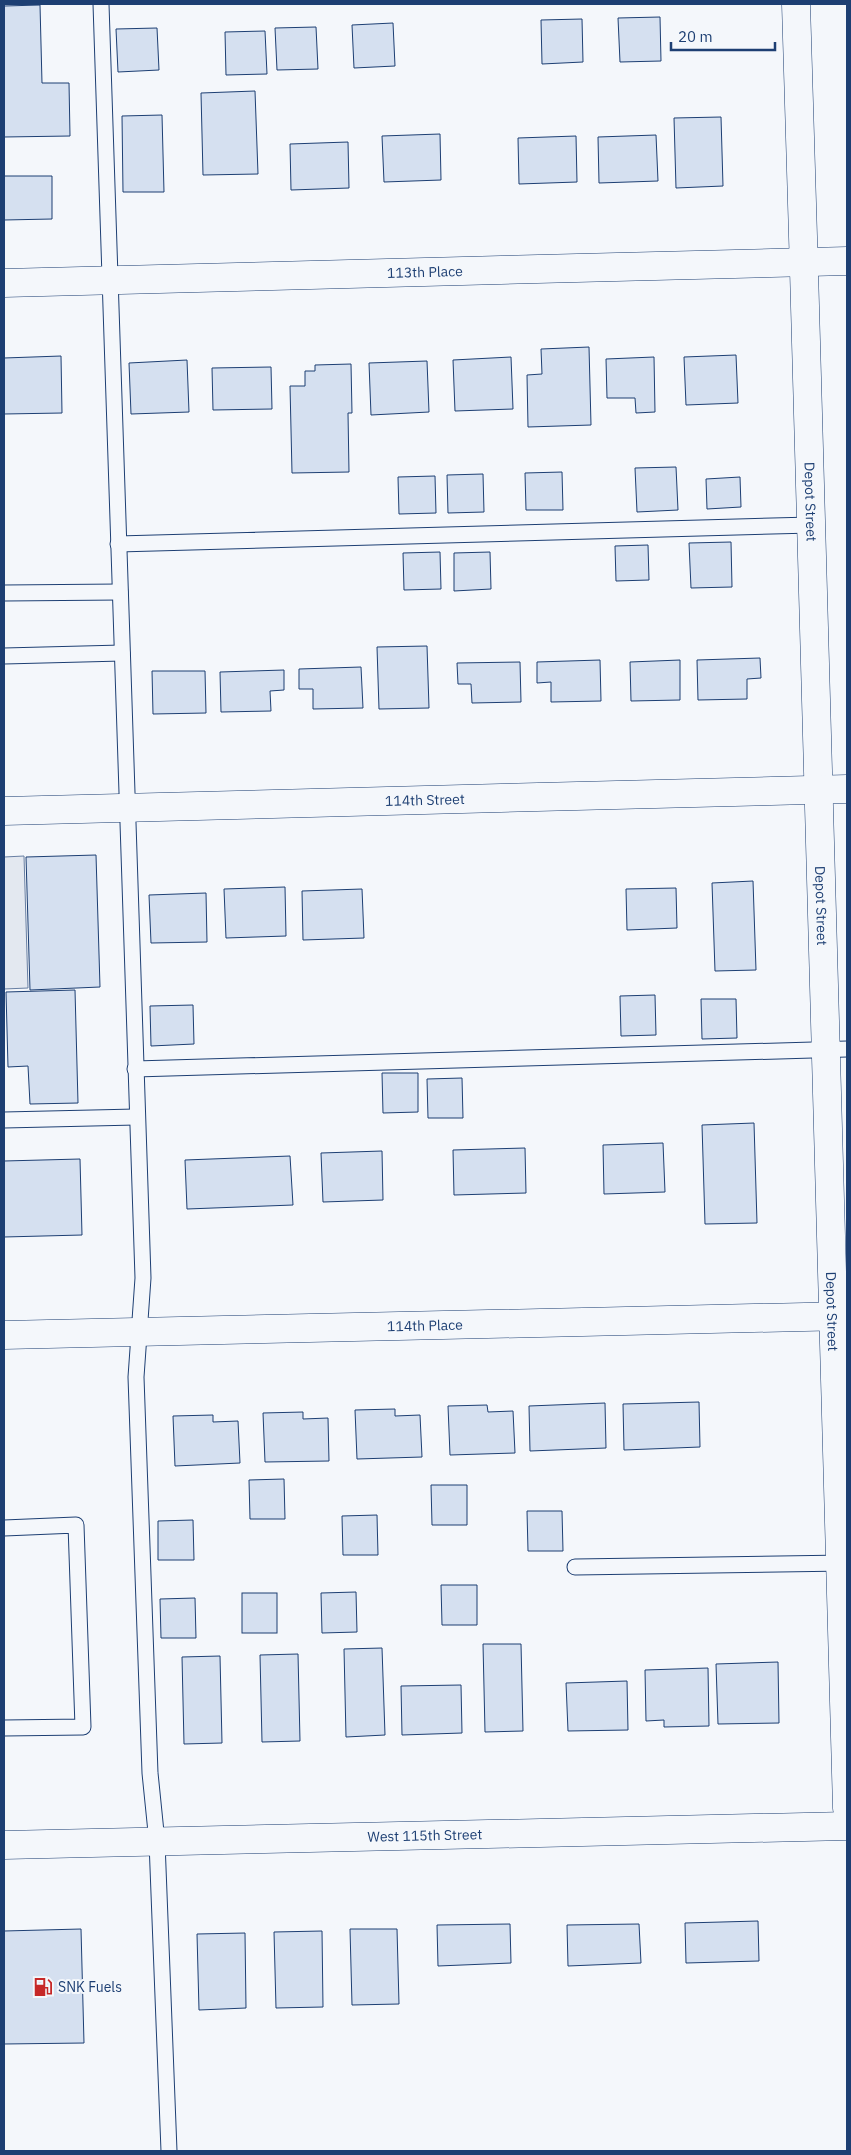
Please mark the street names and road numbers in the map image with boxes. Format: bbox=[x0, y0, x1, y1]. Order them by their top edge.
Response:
street label: 113th Place bbox=[387, 262, 463, 282]
street label: Depot Street bbox=[800, 462, 821, 542]
street label: 114th Street bbox=[385, 790, 465, 810]
street label: Depot Street bbox=[811, 866, 831, 946]
street label: Depot Street bbox=[822, 1271, 842, 1352]
street label: 114th Place bbox=[387, 1316, 463, 1335]
street label: West 115th Street bbox=[367, 1825, 483, 1846]

